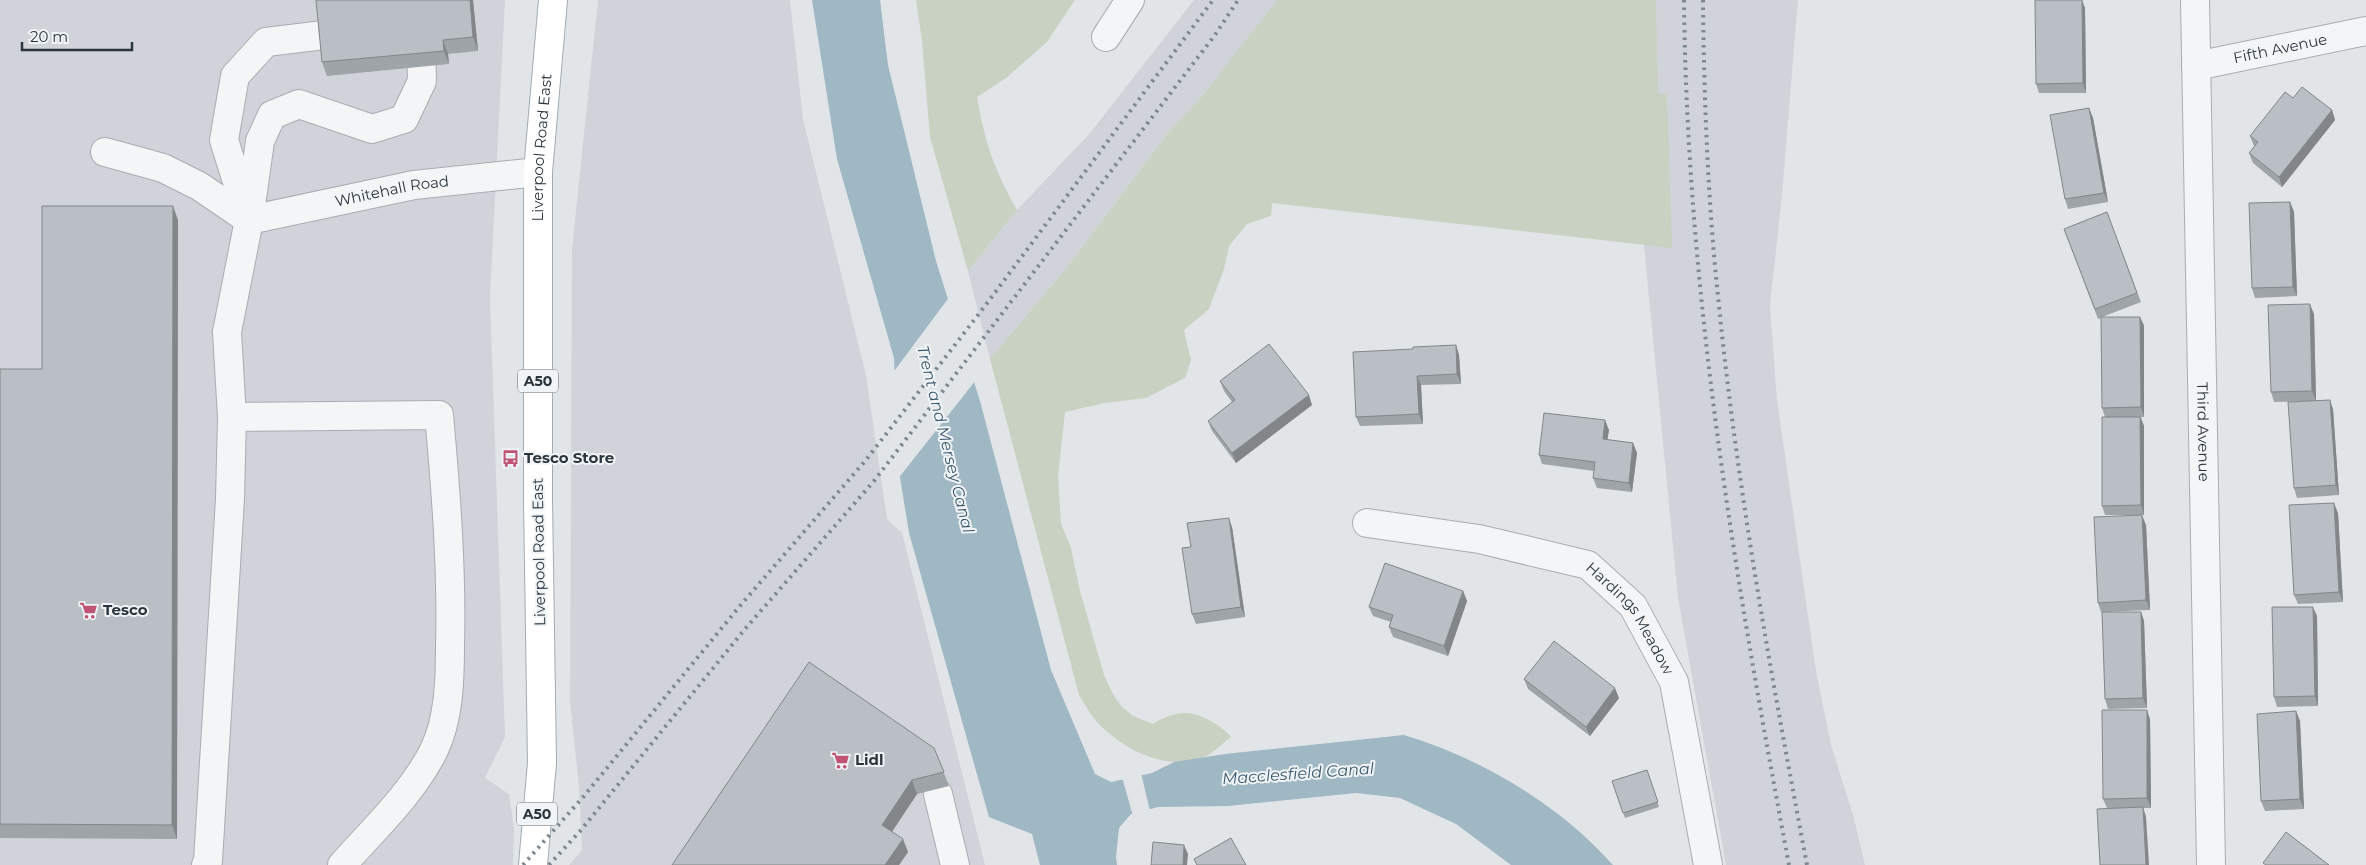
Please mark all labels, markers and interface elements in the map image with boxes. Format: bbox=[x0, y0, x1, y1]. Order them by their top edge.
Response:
scale bar bbox=[22, 20, 132, 52]
text: 20 m bbox=[30, 27, 68, 46]
street label: Fifth Avenue bbox=[2231, 29, 2329, 67]
street label: Liverpool Road East bbox=[528, 73, 556, 221]
street label: Whitehall Road bbox=[333, 171, 450, 211]
water label: Trent and Mersey Canal bbox=[913, 343, 978, 536]
road number: A50 bbox=[518, 370, 558, 392]
street label: Third Avenue bbox=[2193, 382, 2214, 482]
bus stop icon: Tesco Store bbox=[500, 448, 520, 468]
place label: Tesco Store bbox=[524, 448, 614, 467]
street label: Liverpool Road East bbox=[528, 478, 549, 626]
street label: Hardings Meadow bbox=[1582, 558, 1679, 678]
supermarket icon: Tesco bbox=[79, 600, 99, 620]
place label: Tesco bbox=[103, 600, 148, 619]
supermarket icon: Lidl bbox=[831, 750, 851, 770]
place label: Lidl bbox=[855, 750, 883, 769]
water label: Macclesfield Canal bbox=[1221, 759, 1375, 788]
road number: A50 bbox=[517, 802, 557, 826]

